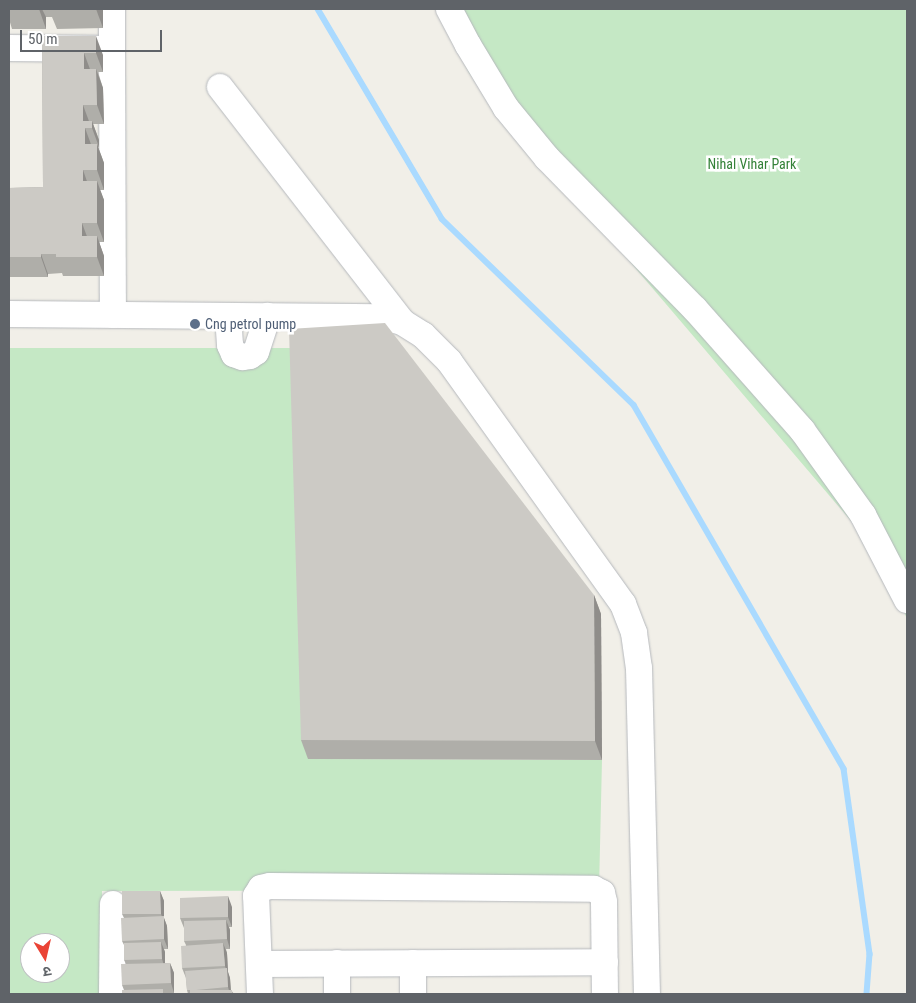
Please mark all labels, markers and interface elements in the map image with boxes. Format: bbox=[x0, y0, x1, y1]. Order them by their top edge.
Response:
scale bar bbox=[22, 20, 165, 52]
text: 50 m bbox=[28, 30, 58, 48]
park label: Nihal Vihar Park bbox=[708, 156, 796, 172]
place label: Cng petrol pump bbox=[205, 316, 296, 332]
marker: Cng petrol pump bbox=[189, 318, 201, 330]
north arrow bbox=[20, 933, 70, 983]
text: उ bbox=[42, 963, 53, 980]

